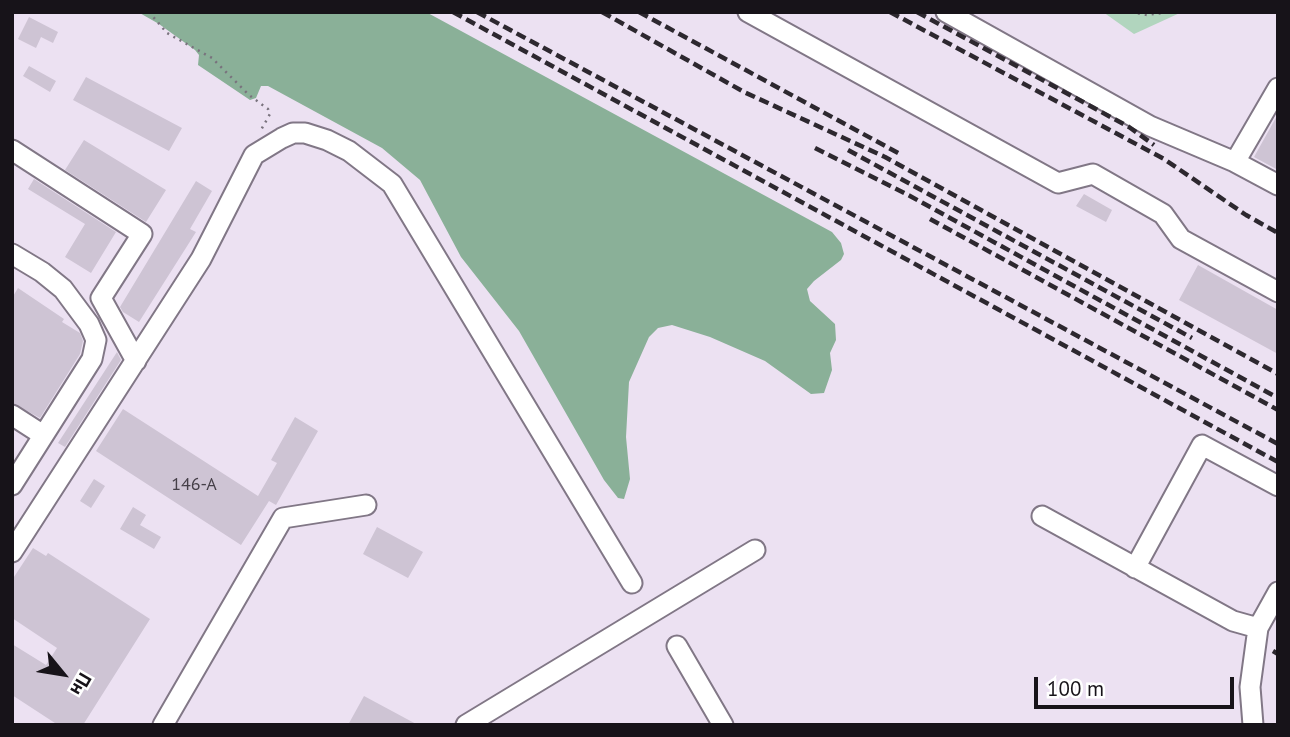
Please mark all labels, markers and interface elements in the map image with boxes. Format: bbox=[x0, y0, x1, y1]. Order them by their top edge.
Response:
house number: 146-А bbox=[171, 474, 217, 496]
north arrow bbox=[28, 639, 98, 709]
scale bar bbox=[1038, 664, 1238, 708]
text: Пн bbox=[65, 669, 97, 700]
text: 100 m bbox=[1047, 675, 1104, 702]

